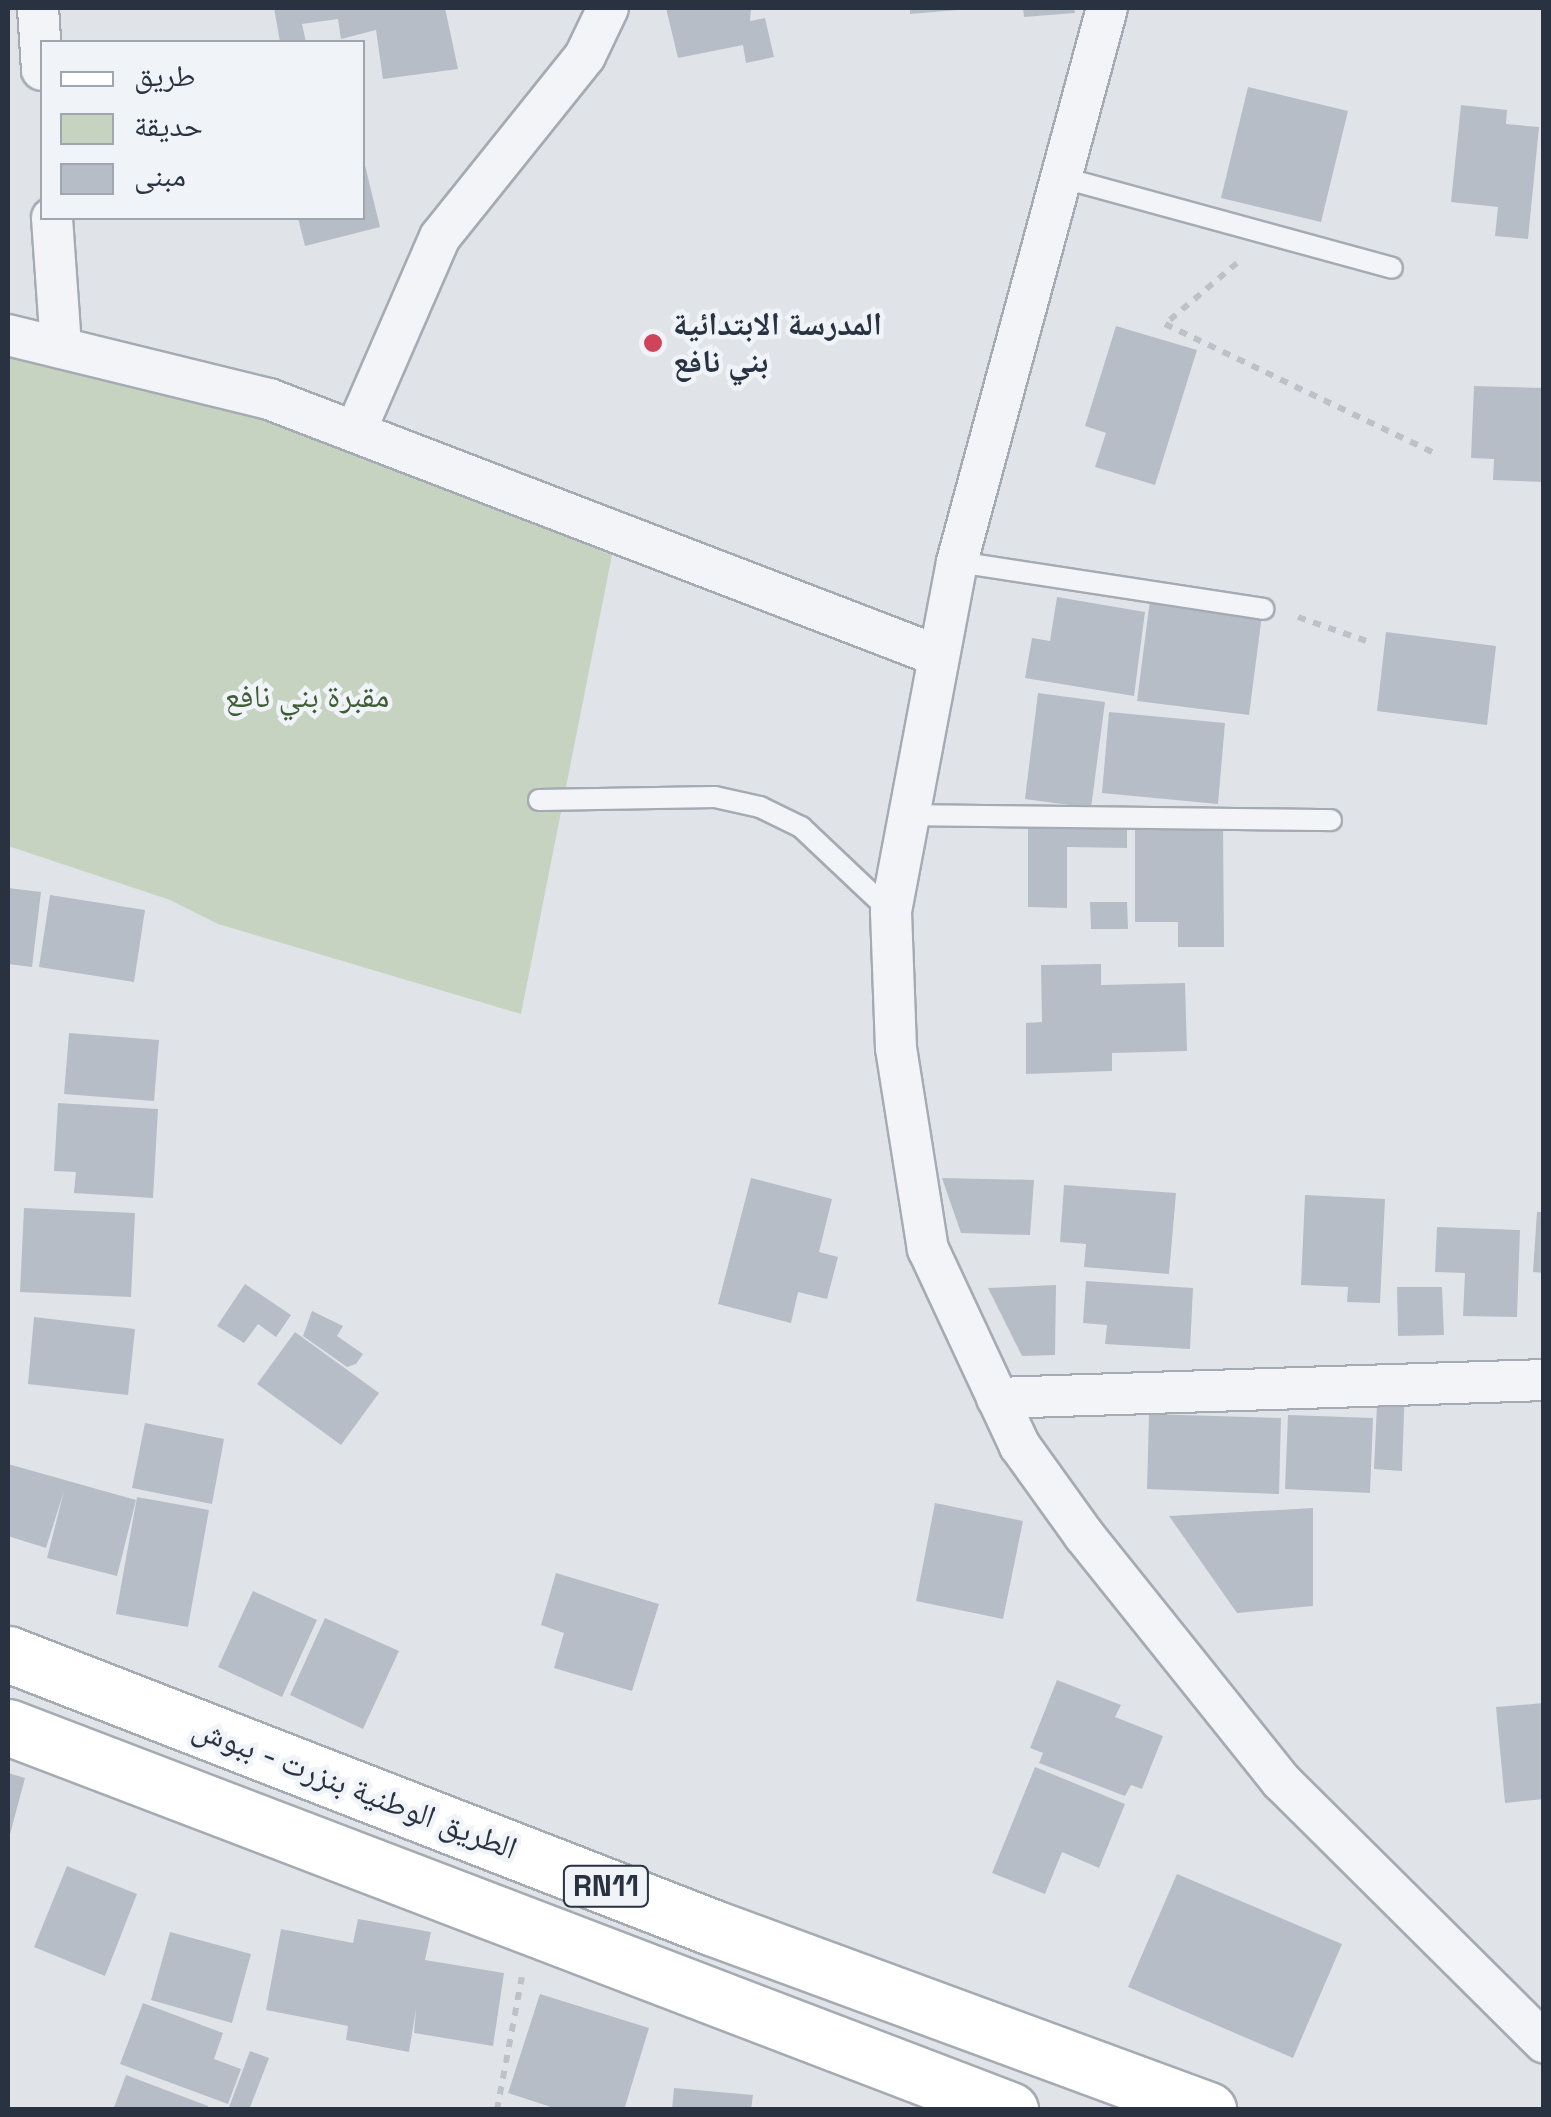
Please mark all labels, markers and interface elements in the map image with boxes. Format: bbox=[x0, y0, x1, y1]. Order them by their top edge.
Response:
legend bbox=[40, 40, 365, 220]
text: طريق bbox=[134, 56, 195, 95]
text: حديقة bbox=[134, 106, 203, 145]
text: مبنى bbox=[134, 156, 186, 195]
place label: المدرسة الابتدائية بني نافع bbox=[673, 306, 882, 381]
marker: المدرسة الابتدائية بني نافع bbox=[642, 332, 664, 354]
park label: مقبرة بني نافع bbox=[225, 677, 389, 715]
street label: الطريق الوطنية بنزرت - ببوش bbox=[187, 1708, 523, 1868]
road number: RN11 bbox=[561, 1861, 651, 1911]

